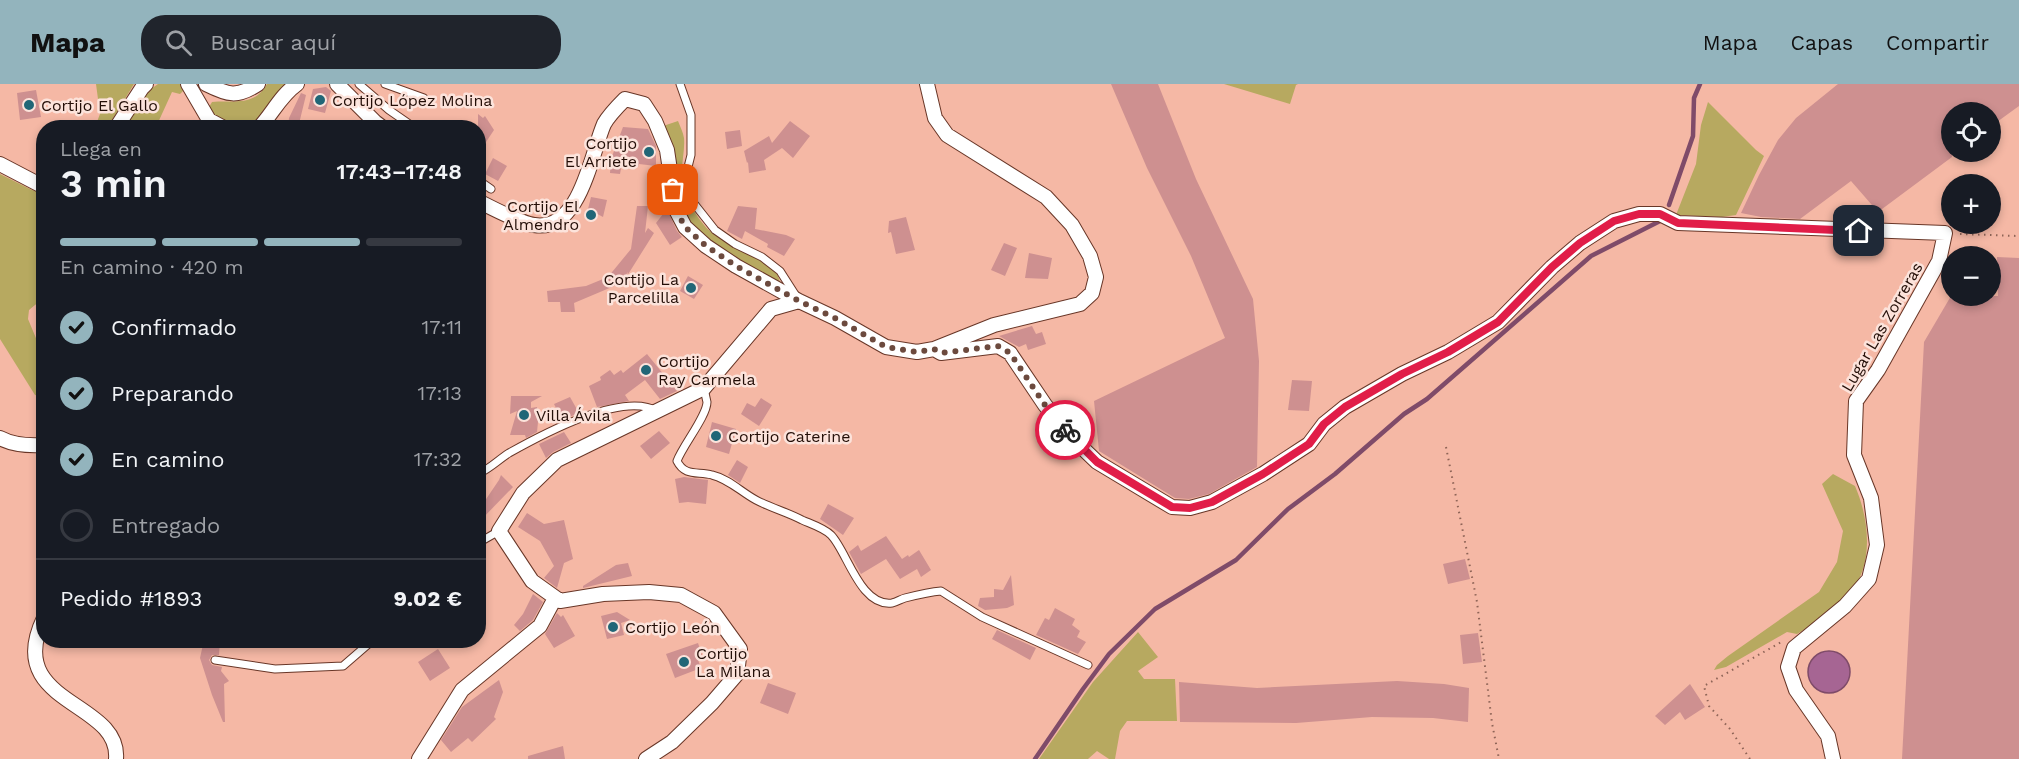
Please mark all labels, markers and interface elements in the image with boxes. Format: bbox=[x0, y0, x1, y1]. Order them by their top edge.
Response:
search box bbox=[141, 15, 561, 69]
text: Mapa bbox=[30, 26, 105, 59]
icon: search bbox=[162, 26, 195, 59]
text: Buscar aquí bbox=[210, 30, 336, 55]
text: Mapa bbox=[1703, 30, 1758, 55]
text: Capas bbox=[1791, 30, 1853, 55]
text: Compartir bbox=[1886, 30, 1989, 55]
place label: Cortijo López Molina bbox=[332, 91, 492, 110]
marker: Cortijo López Molina bbox=[313, 93, 327, 107]
place label: Cortijo El Gallo bbox=[41, 96, 158, 115]
marker: Cortijo El Gallo bbox=[22, 98, 36, 112]
map controls bbox=[1941, 102, 2001, 306]
button: locate bbox=[1941, 102, 2001, 162]
place label: Cortijo El Arriete bbox=[565, 134, 637, 171]
text: Llega en bbox=[60, 137, 142, 161]
marker: Cortijo El Arriete bbox=[642, 145, 656, 159]
text: 17:43–17:48 bbox=[336, 159, 462, 184]
text: 3 min bbox=[60, 161, 167, 206]
pin bbox=[647, 164, 698, 215]
icon: bag bbox=[656, 173, 689, 206]
button: + bbox=[1941, 174, 2001, 234]
place label: Cortijo El Almendro bbox=[503, 197, 579, 234]
pin bbox=[1833, 205, 1884, 256]
marker: Cortijo El Almendro bbox=[584, 208, 598, 222]
icon: home bbox=[1842, 214, 1875, 247]
button: − bbox=[1941, 246, 2001, 306]
text: En camino · 420 m bbox=[60, 255, 244, 279]
street label: Lugar Las Zorreras bbox=[1837, 259, 1927, 395]
place label: Cortijo La Parcelilla bbox=[603, 270, 679, 307]
marker: Cortijo La Parcelilla bbox=[684, 281, 698, 295]
icon: check bbox=[60, 311, 93, 344]
text: Confirmado bbox=[111, 315, 237, 340]
text: 17:11 bbox=[421, 315, 462, 339]
place label: Cortijo Ray Carmela bbox=[658, 352, 756, 389]
marker: Cortijo Ray Carmela bbox=[639, 363, 653, 377]
icon: check bbox=[60, 377, 93, 410]
text: Preparando bbox=[111, 381, 234, 406]
text: 17:13 bbox=[418, 381, 462, 405]
courier bbox=[1035, 400, 1095, 460]
place label: Villa Ávila bbox=[536, 406, 610, 425]
marker: Villa Ávila bbox=[517, 408, 531, 422]
icon: bike bbox=[1049, 414, 1082, 447]
place label: Cortijo Caterine bbox=[728, 427, 850, 446]
marker: Cortijo Caterine bbox=[709, 429, 723, 443]
icon: check bbox=[60, 443, 93, 476]
text: En camino bbox=[111, 447, 225, 472]
text: 17:32 bbox=[414, 447, 462, 471]
text: Entregado bbox=[111, 513, 220, 538]
text: Pedido #1893 bbox=[60, 586, 202, 611]
text: 9.02 € bbox=[393, 586, 462, 611]
place label: Cortijo León bbox=[625, 618, 720, 637]
marker: Cortijo León bbox=[606, 620, 620, 634]
place label: Cortijo La Milana bbox=[696, 644, 771, 681]
marker: Cortijo La Milana bbox=[677, 655, 691, 669]

